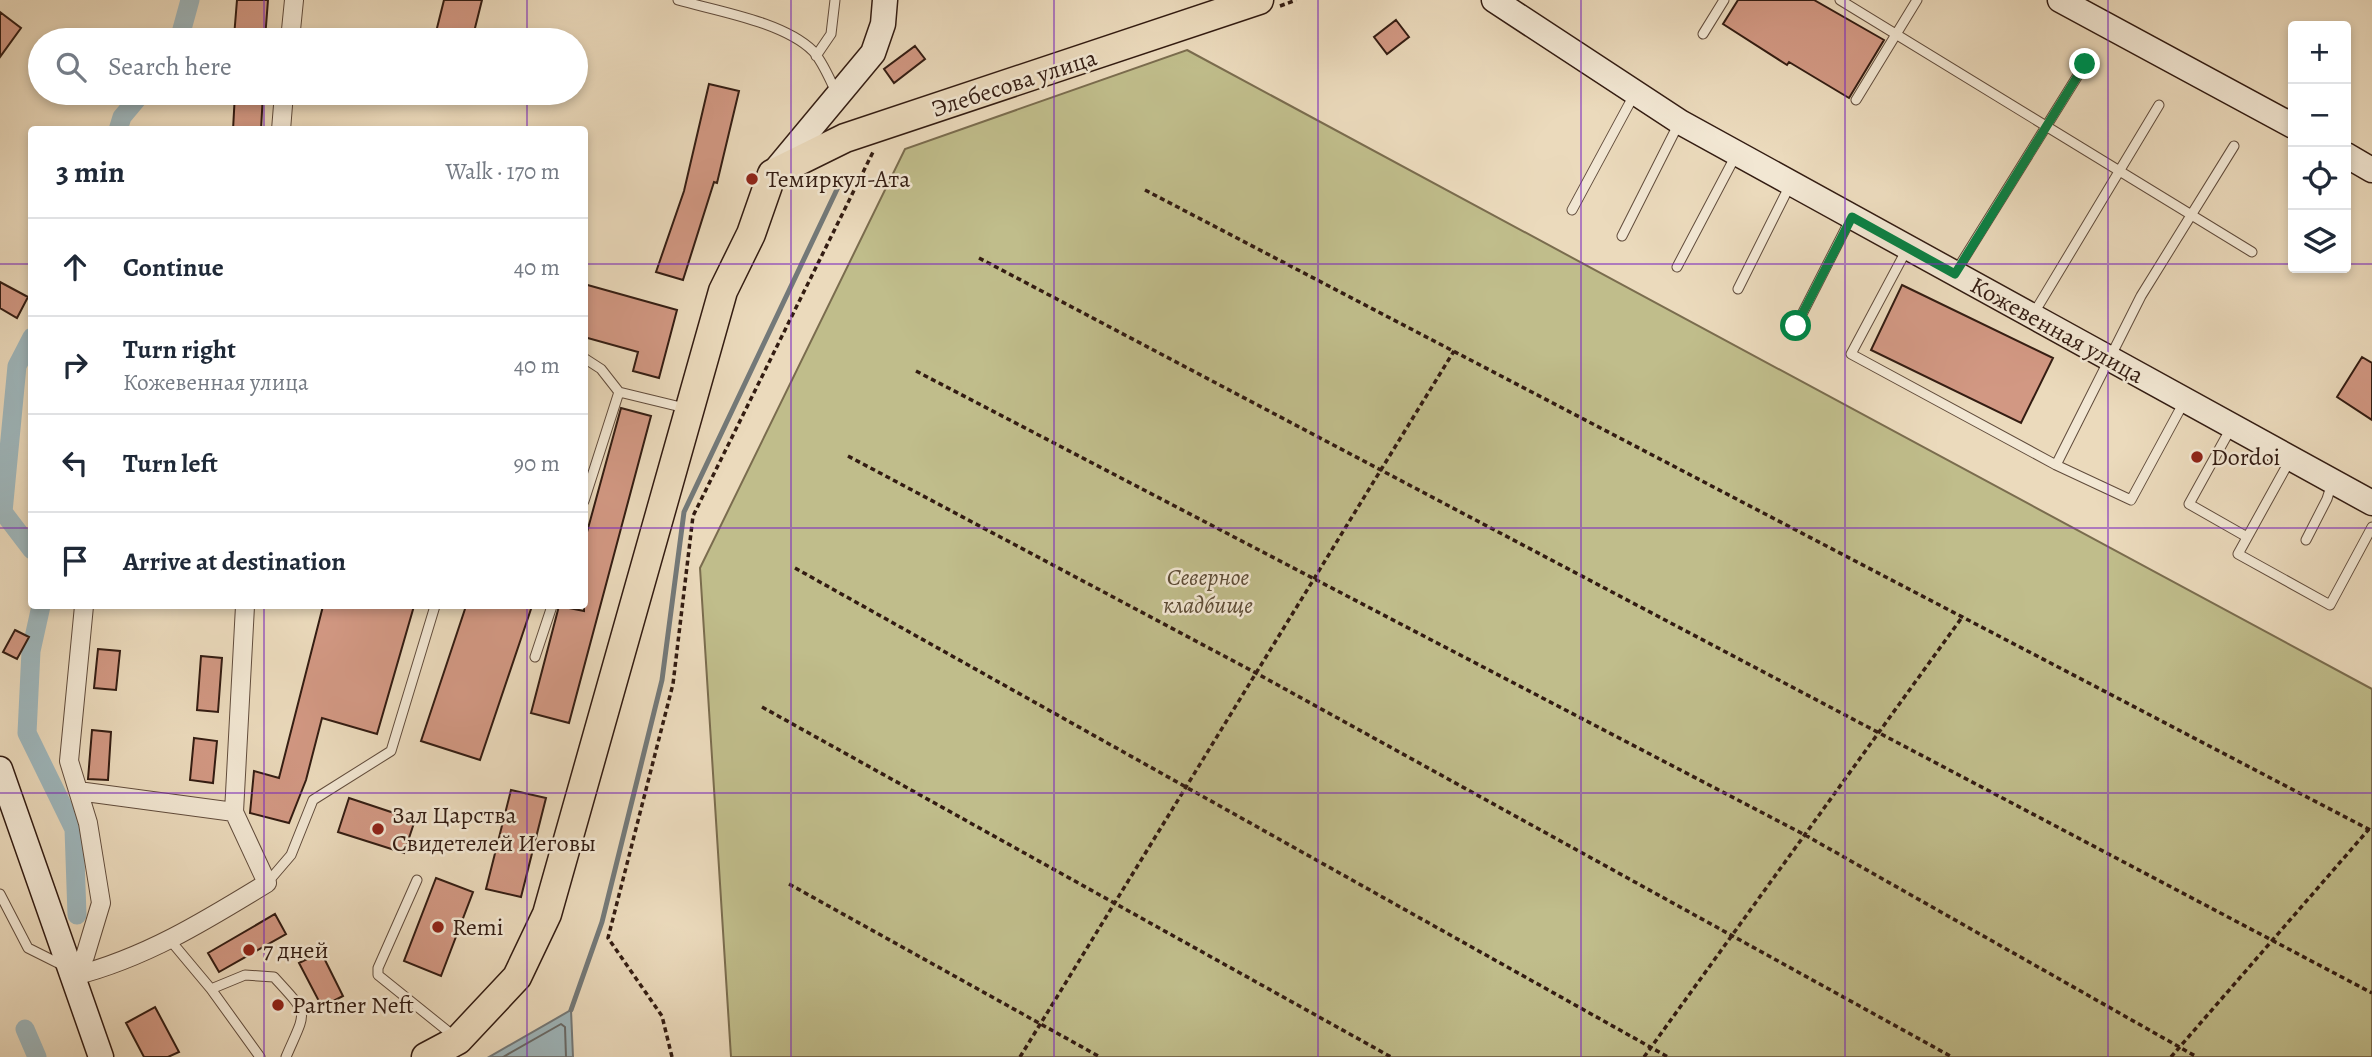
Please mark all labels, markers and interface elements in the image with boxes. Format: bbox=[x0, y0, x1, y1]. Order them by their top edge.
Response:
map controls bbox=[2288, 21, 2351, 273]
button: + bbox=[2288, 21, 2351, 84]
search box bbox=[28, 28, 588, 105]
street label: Элебесова улица bbox=[927, 41, 1101, 125]
icon: search bbox=[52, 48, 90, 86]
route end bbox=[2069, 48, 2100, 79]
text: Search here bbox=[108, 49, 232, 84]
button: − bbox=[2288, 84, 2351, 147]
button: locate bbox=[2288, 147, 2351, 210]
text: 3 min bbox=[56, 152, 125, 192]
text: Walk · 170 m bbox=[446, 156, 560, 187]
place label: Темиркул-Ата bbox=[766, 163, 910, 195]
marker: Темиркул-Ата bbox=[744, 171, 760, 187]
button: layers bbox=[2288, 210, 2351, 273]
icon: ahead bbox=[56, 248, 94, 286]
text: Continue bbox=[123, 250, 224, 285]
text: 40 m bbox=[514, 252, 560, 283]
street label: Кожевенная улица bbox=[1965, 269, 2149, 391]
route start bbox=[1780, 310, 1811, 341]
text: Turn right bbox=[123, 332, 236, 367]
icon: right bbox=[56, 346, 94, 384]
text: 40 m bbox=[514, 350, 560, 381]
text: Кожевенная улица bbox=[123, 367, 309, 398]
place label: Dordoi bbox=[2211, 441, 2280, 473]
icon: left bbox=[56, 444, 94, 482]
text: Turn left bbox=[123, 446, 218, 481]
text: 90 m bbox=[514, 448, 560, 479]
marker: Dordoi bbox=[2189, 449, 2205, 465]
icon: arrive bbox=[56, 542, 94, 580]
text: Arrive at destination bbox=[123, 544, 346, 579]
park label: Северное кладбище bbox=[1163, 561, 1253, 621]
place label: Зал Царства Свидетелей Иеговы bbox=[392, 799, 596, 859]
marker: Зал Царства Свидетелей Иеговы bbox=[370, 821, 386, 837]
place label: Remi bbox=[452, 911, 503, 943]
marker: Remi bbox=[430, 919, 446, 935]
place label: 7 дней bbox=[263, 934, 329, 966]
marker: 7 дней bbox=[241, 942, 257, 958]
place label: Partner Neft bbox=[292, 989, 414, 1021]
marker: Partner Neft bbox=[270, 997, 286, 1013]

